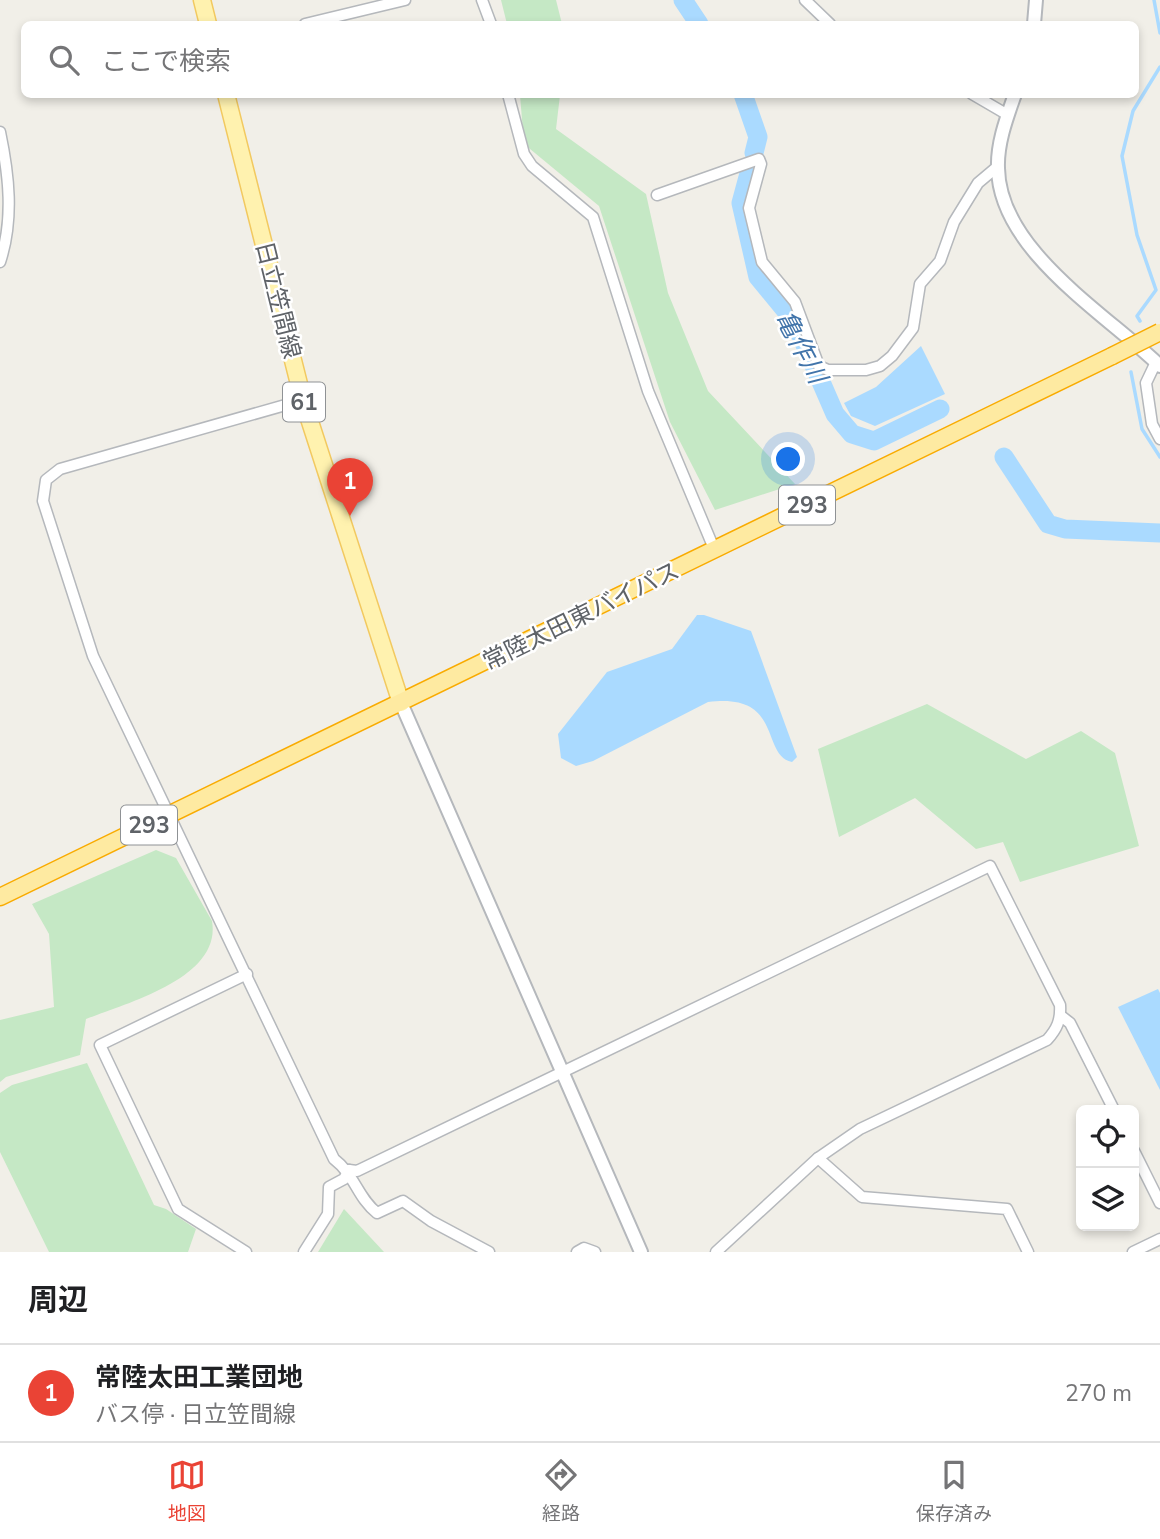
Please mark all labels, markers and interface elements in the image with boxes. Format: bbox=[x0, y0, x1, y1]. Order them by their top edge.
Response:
search box bbox=[21, 21, 1139, 98]
icon: search bbox=[45, 41, 83, 79]
text: ここで検索 bbox=[101, 44, 231, 79]
street label: 日立笠間線 bbox=[248, 238, 308, 362]
water label: 亀作川 bbox=[767, 304, 836, 392]
road number: 61 bbox=[283, 382, 325, 422]
your location bbox=[771, 442, 805, 476]
pin: 1 bbox=[327, 458, 373, 516]
road number: 293 bbox=[779, 485, 835, 524]
street label: 常陸太田東バイパス bbox=[477, 554, 685, 678]
road number: 293 bbox=[121, 806, 177, 845]
map controls bbox=[1076, 1105, 1139, 1231]
button: locate bbox=[1076, 1105, 1139, 1168]
button: layers bbox=[1076, 1168, 1139, 1231]
text: 周辺 bbox=[28, 1280, 88, 1321]
text: 常陸太田工業団地 bbox=[95, 1360, 303, 1395]
text: 1 bbox=[44, 1378, 58, 1409]
text: 270 m bbox=[1065, 1378, 1132, 1409]
text: バス停 · 日立笠間線 bbox=[95, 1399, 296, 1430]
tab: 地図 bbox=[168, 1456, 206, 1527]
tab: 経路 bbox=[542, 1456, 580, 1527]
tab: 保存済み bbox=[916, 1456, 992, 1527]

